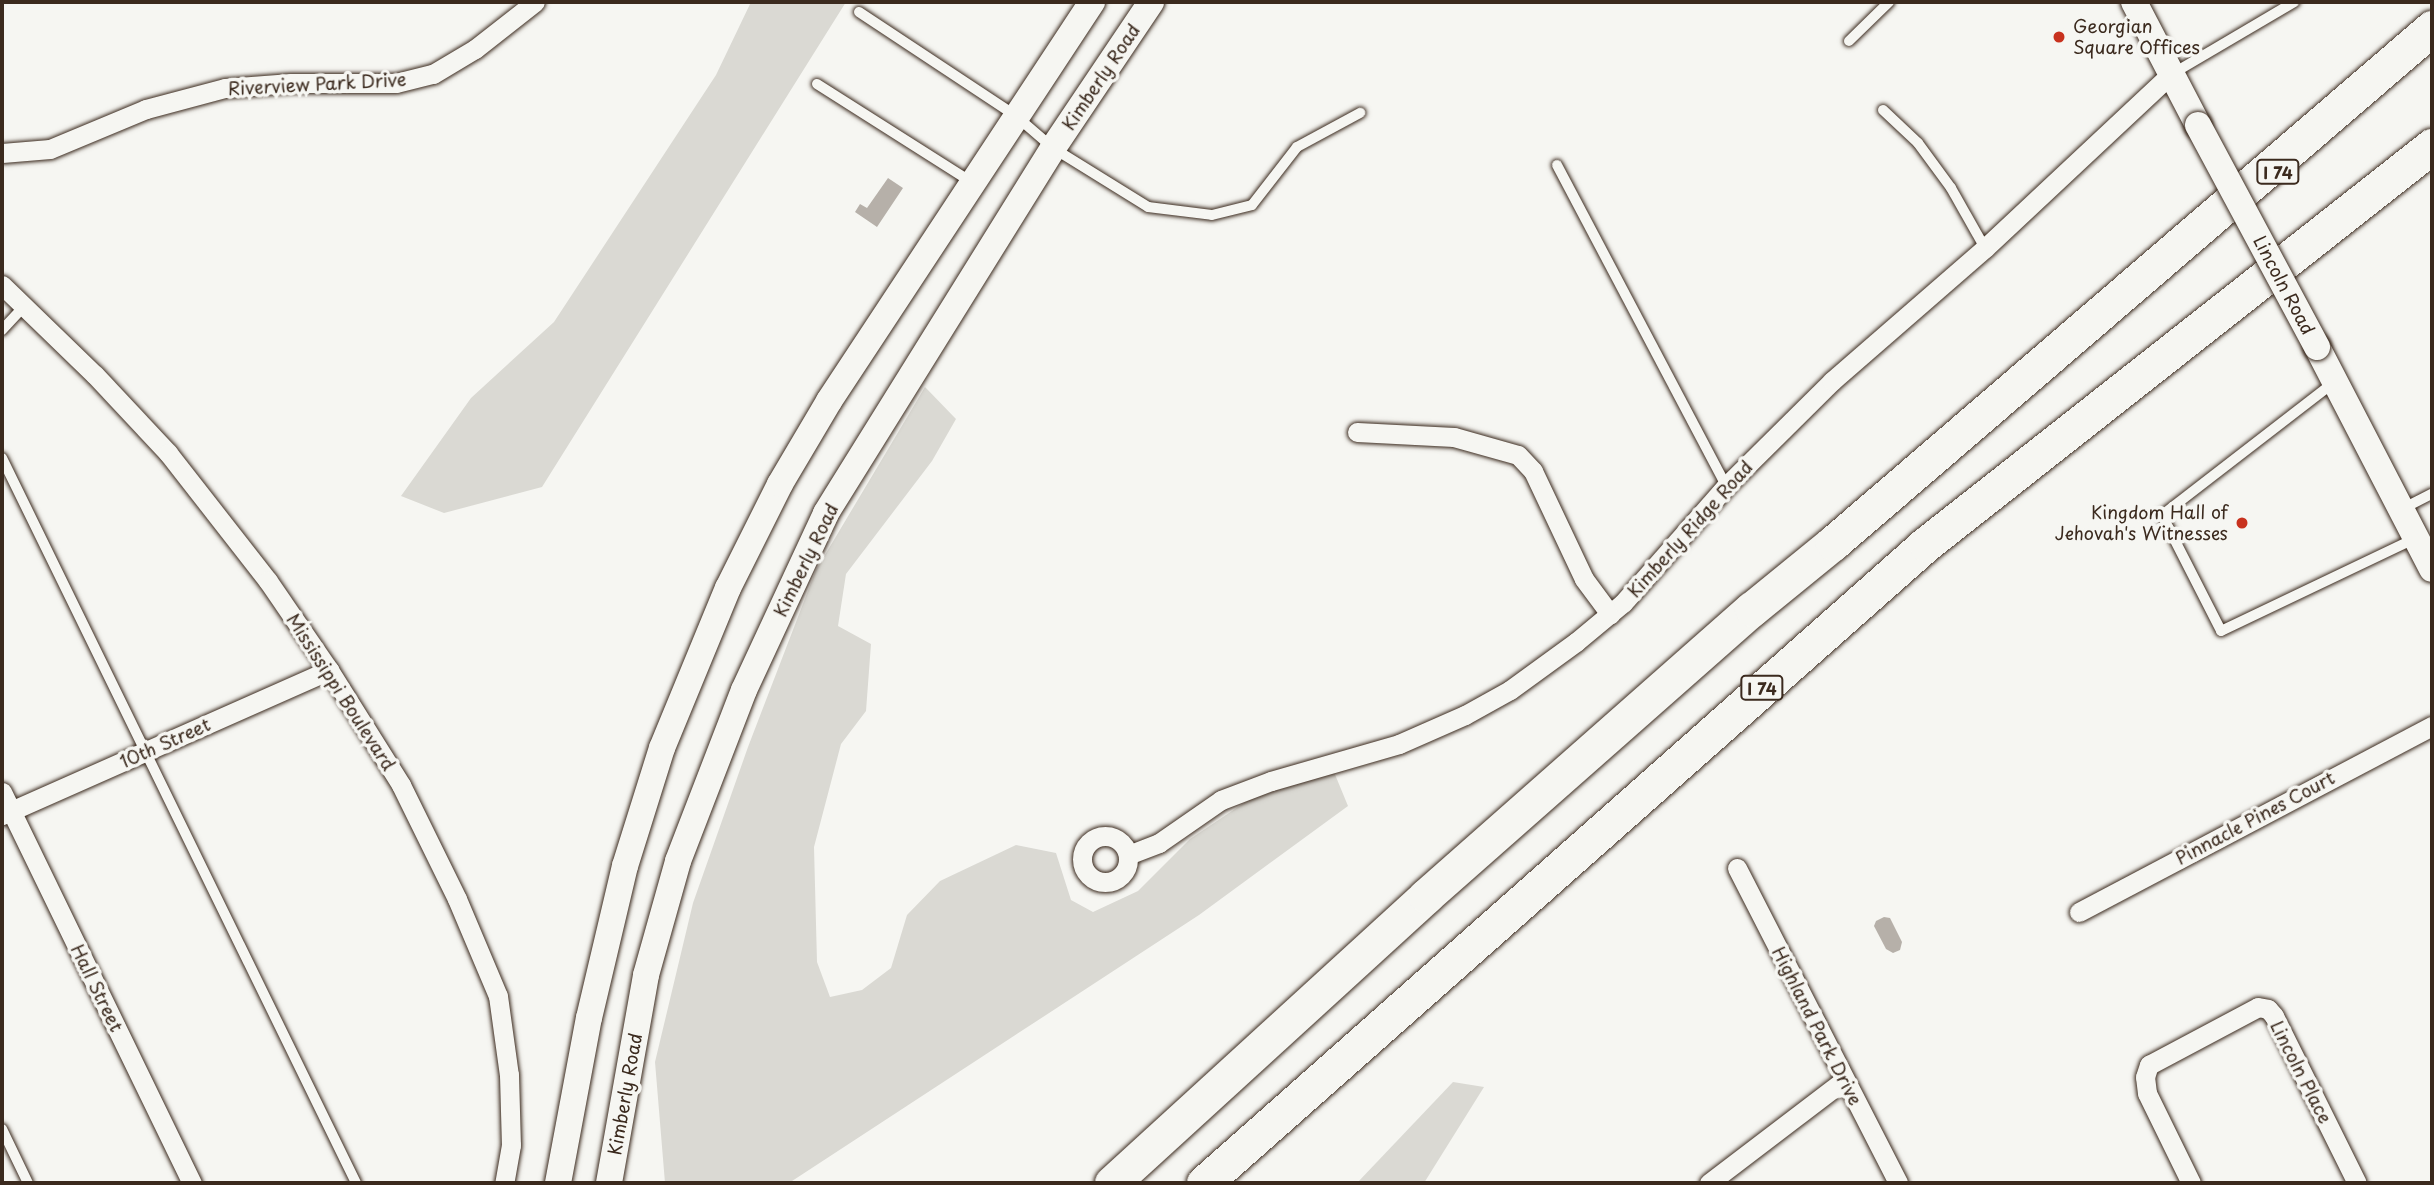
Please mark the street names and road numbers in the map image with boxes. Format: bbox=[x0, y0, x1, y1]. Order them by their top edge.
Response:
street label: Kimberly Road bbox=[1057, 19, 1145, 135]
street label: Riverview Park Drive bbox=[227, 69, 407, 99]
road number: I 74 bbox=[2255, 160, 2301, 184]
street label: Lincoln Road bbox=[2249, 232, 2319, 338]
street label: Kimberly Ridge Road bbox=[1622, 456, 1758, 602]
street label: Kimberly Road bbox=[769, 499, 843, 621]
street label: Mississippi Boulevard bbox=[282, 609, 400, 775]
road number: I 74 bbox=[1739, 676, 1785, 701]
street label: 10th Street bbox=[116, 713, 214, 773]
street label: Pinnacle Pines Court bbox=[2170, 766, 2340, 870]
street label: Hall Street bbox=[67, 941, 127, 1035]
street label: Highland Park Drive bbox=[1767, 943, 1867, 1109]
street label: Lincoln Place bbox=[2266, 1017, 2336, 1127]
street label: Kimberly Road bbox=[604, 1031, 646, 1157]

